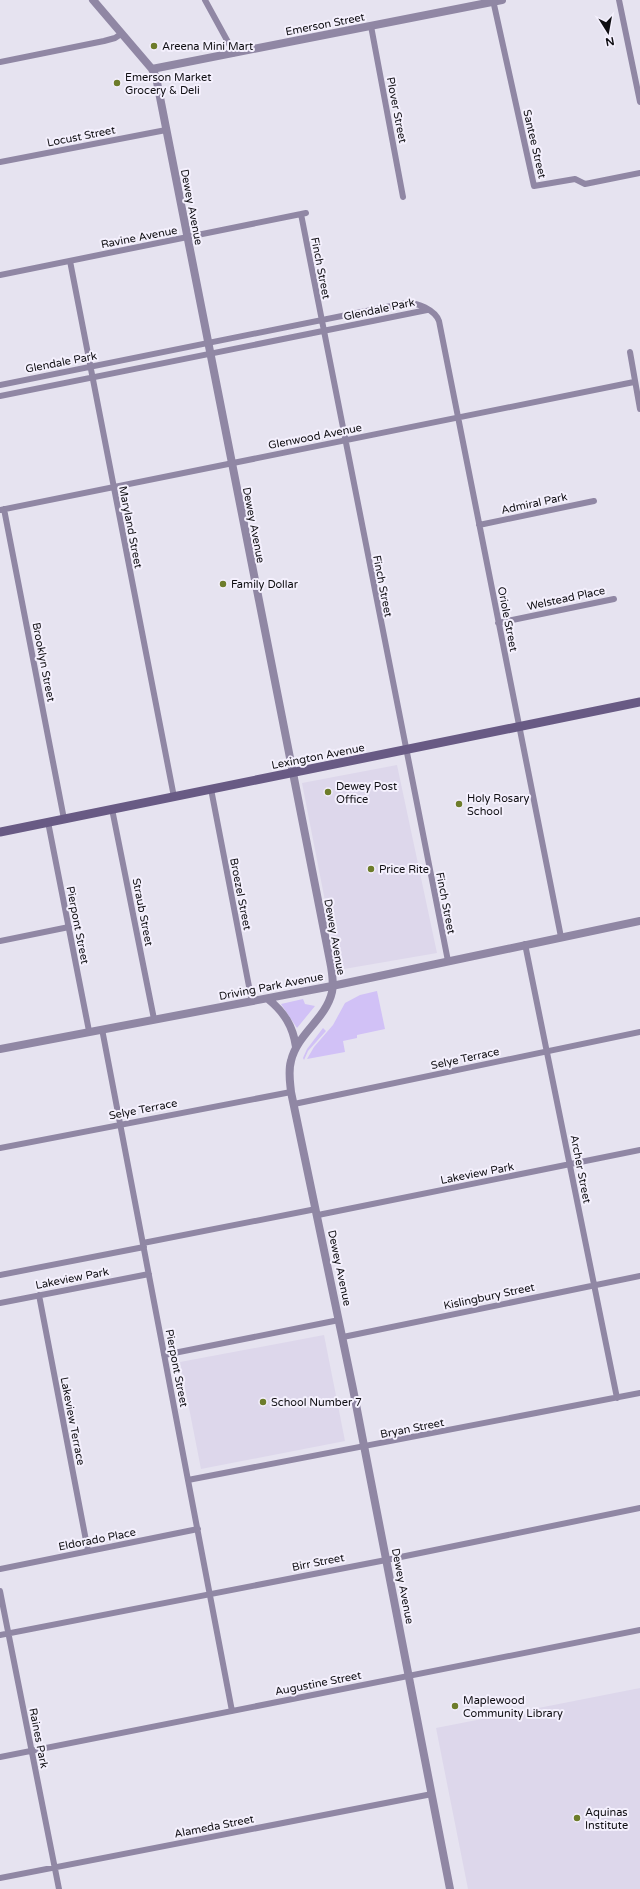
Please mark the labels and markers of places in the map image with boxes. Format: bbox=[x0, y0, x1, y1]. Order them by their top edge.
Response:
place label: Areena Mini Mart bbox=[162, 40, 253, 53]
marker: Areena Mini Mart bbox=[149, 41, 159, 51]
place label: Emerson Market Grocery & Deli bbox=[125, 71, 211, 97]
marker: Emerson Market Grocery & Deli bbox=[112, 78, 122, 88]
place label: Family Dollar bbox=[231, 578, 299, 591]
marker: Family Dollar bbox=[218, 579, 228, 589]
place label: Dewey Post Office bbox=[336, 780, 397, 806]
marker: Dewey Post Office bbox=[323, 787, 333, 797]
place label: Holy Rosary School bbox=[467, 792, 530, 818]
marker: Holy Rosary School bbox=[454, 799, 464, 809]
place label: Price Rite bbox=[379, 863, 429, 876]
marker: Price Rite bbox=[366, 864, 376, 874]
place label: School Number 7 bbox=[271, 1396, 362, 1409]
marker: School Number 7 bbox=[258, 1397, 268, 1407]
place label: Maplewood Community Library bbox=[463, 1694, 563, 1720]
marker: Maplewood Community Library bbox=[450, 1701, 460, 1711]
place label: Aquinas Institute bbox=[585, 1806, 628, 1832]
marker: Aquinas Institute bbox=[572, 1813, 582, 1823]

